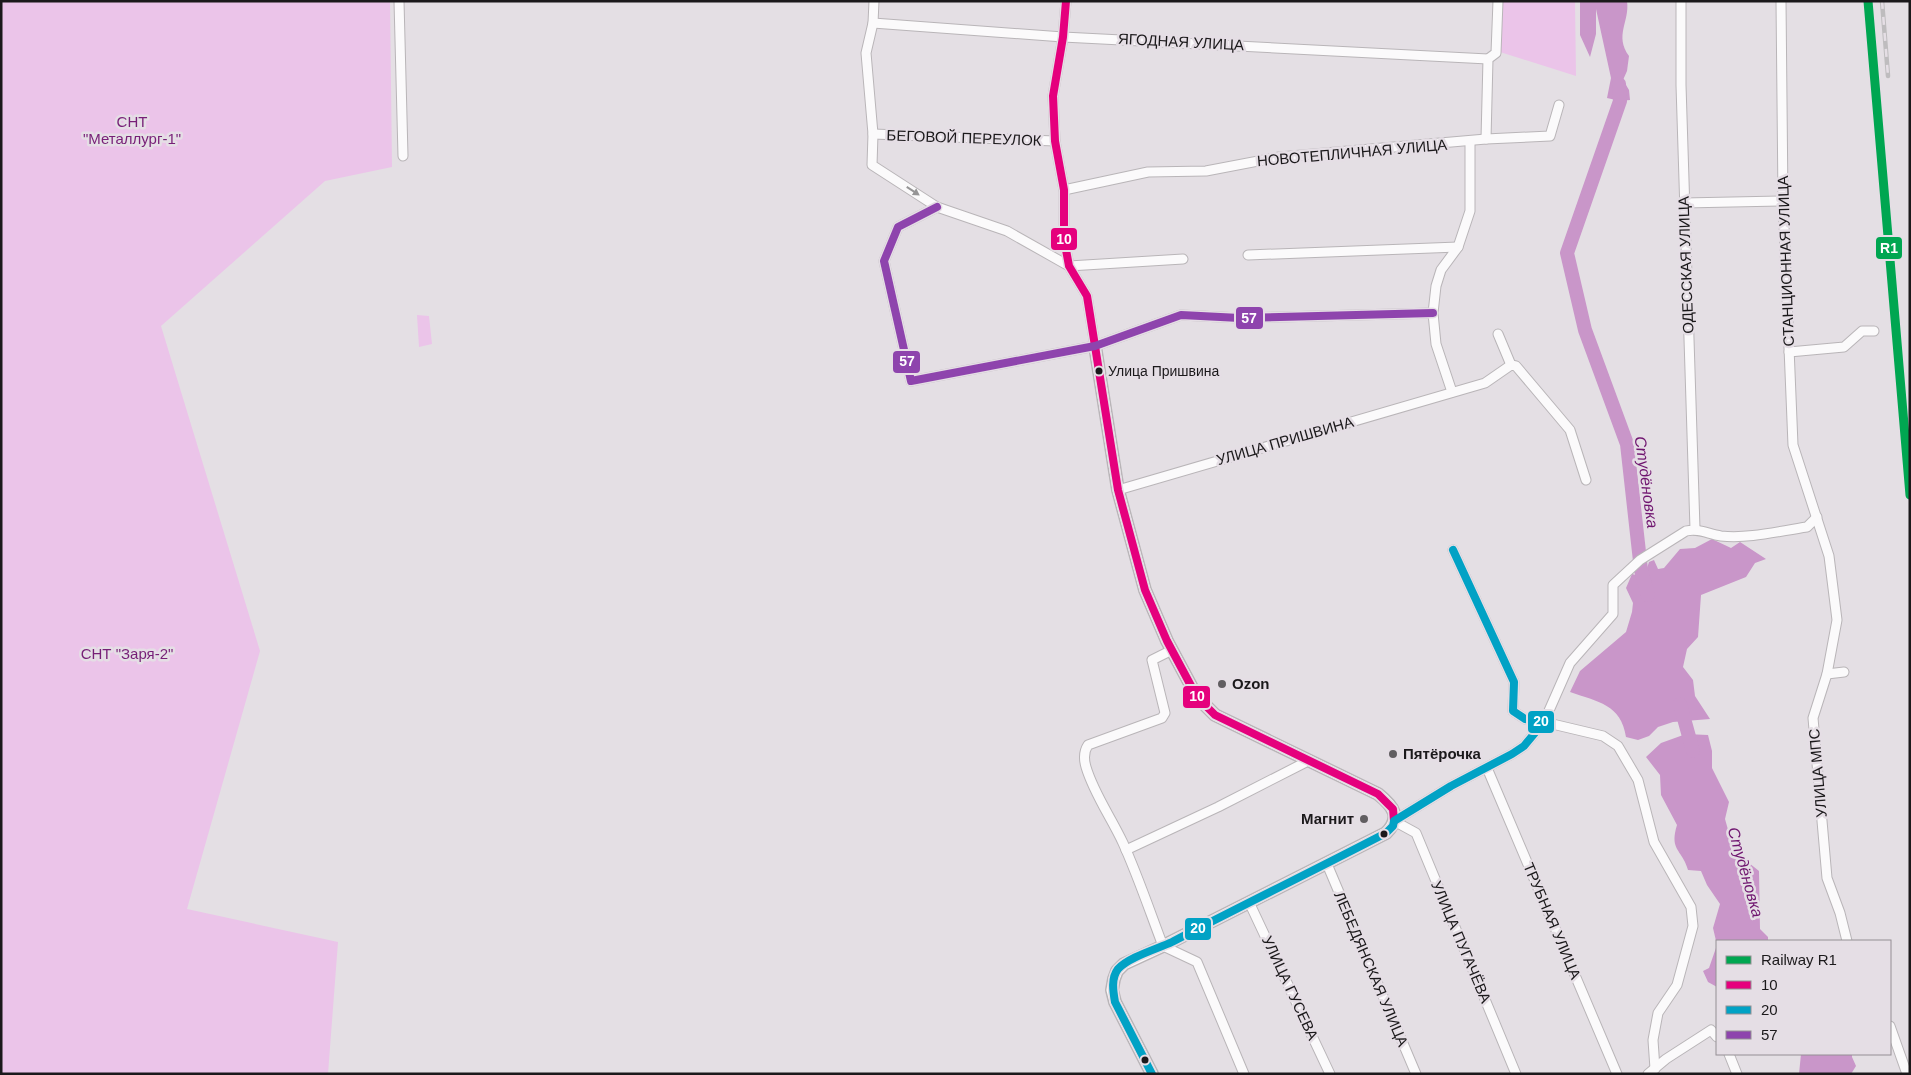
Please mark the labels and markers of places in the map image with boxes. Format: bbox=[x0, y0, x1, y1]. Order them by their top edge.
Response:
place label: Улица Пришвина bbox=[1108, 363, 1220, 379]
marker: Улица Пришвина bbox=[1094, 366, 1104, 376]
place label: Ozon bbox=[1232, 675, 1270, 692]
marker: Ozon bbox=[1216, 678, 1228, 690]
place label: Пятёрочка bbox=[1403, 745, 1481, 762]
marker: Пятёрочка bbox=[1387, 748, 1399, 760]
place label: Магнит bbox=[1301, 810, 1354, 827]
marker: Магнит bbox=[1358, 813, 1370, 825]
unlabelled marker bbox=[1379, 829, 1389, 839]
unlabelled marker bbox=[1140, 1055, 1150, 1065]

